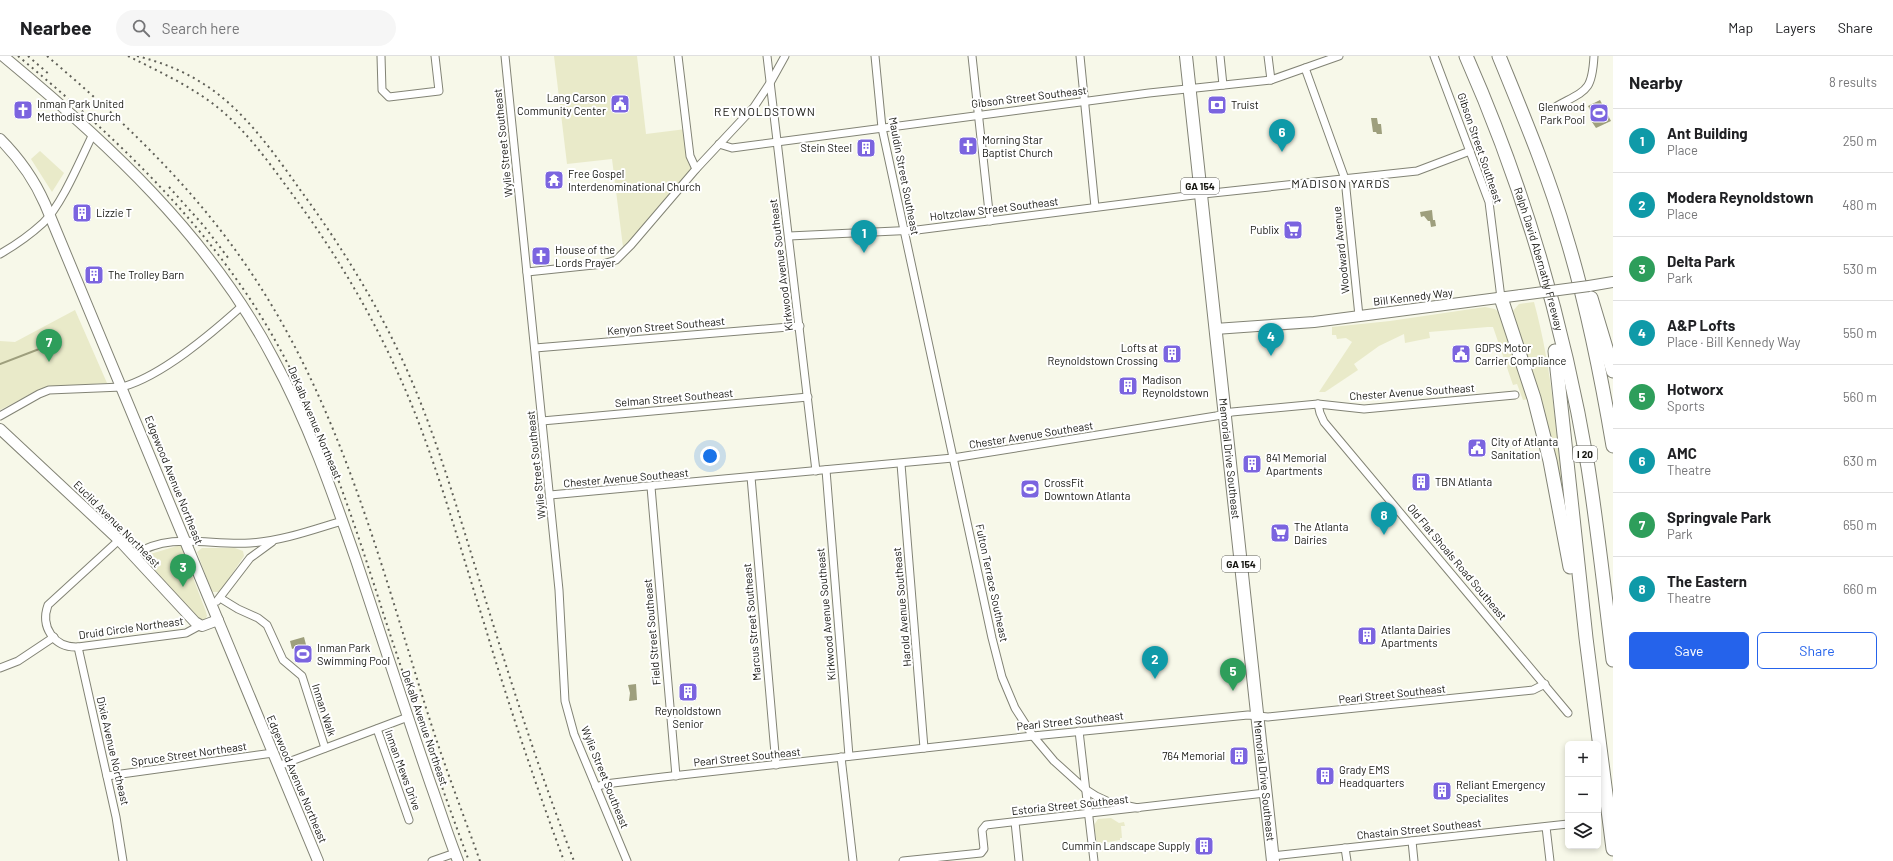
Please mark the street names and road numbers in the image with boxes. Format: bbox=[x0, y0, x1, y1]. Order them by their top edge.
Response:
street label: Gibson Street Southeast bbox=[971, 83, 1087, 110]
street label: Wylie Street Southeast bbox=[490, 88, 515, 198]
street label: Gibson Street Southeast bbox=[1455, 91, 1506, 205]
street label: Mauldin Street Southeast bbox=[887, 116, 922, 236]
road number: GA 154 bbox=[1181, 178, 1219, 194]
street label: Ralph David Abernathy Freeway bbox=[1512, 186, 1566, 332]
street label: Holtzclaw Street Southeast bbox=[929, 194, 1059, 223]
street label: Kirkwood Avenue Southeast bbox=[766, 198, 795, 332]
street label: Woodward Avenue bbox=[1329, 206, 1352, 294]
street label: Bill Kennedy Way bbox=[1372, 285, 1453, 308]
street label: Kenyon Street Southeast bbox=[606, 314, 725, 337]
street label: DeKalb Avenue Northeast bbox=[286, 365, 345, 481]
street label: Chester Avenue Southeast bbox=[1349, 381, 1475, 402]
street label: Selman Street Southeast bbox=[614, 386, 734, 409]
street label: Memorial Drive Southeast bbox=[1217, 397, 1243, 520]
street label: Wylie Street Southeast bbox=[523, 410, 548, 520]
street label: Edgewood Avenue Northeast bbox=[143, 414, 206, 546]
street label: Chester Avenue Southeast bbox=[968, 418, 1094, 451]
road number: I 20 bbox=[1573, 446, 1597, 462]
street label: Chester Avenue Southeast bbox=[563, 466, 689, 489]
street label: Euclid Avenue Northeast bbox=[71, 478, 163, 570]
street label: Old Flat Shoals Road Southeast bbox=[1405, 501, 1510, 622]
street label: Fulton Terrace Southeast bbox=[974, 523, 1011, 643]
street label: Kirkwood Avenue Southeast bbox=[813, 547, 838, 681]
street label: Harold Avenue Southeast bbox=[890, 547, 913, 667]
road number: GA 154 bbox=[1222, 556, 1260, 572]
street label: Marcus Street Southeast bbox=[740, 563, 763, 681]
street label: Field Street Southeast bbox=[640, 578, 663, 686]
street label: Druid Circle Northeast bbox=[78, 614, 184, 641]
street label: DeKalb Avenue Northeast bbox=[400, 668, 451, 787]
street label: Pearl Street Southeast bbox=[1338, 681, 1446, 706]
street label: Inman Walk bbox=[310, 682, 339, 738]
street label: Dixie Avenue Northeast bbox=[95, 695, 132, 806]
street label: Pearl Street Southeast bbox=[1016, 708, 1124, 733]
street label: Edgewood Avenue Northeast bbox=[265, 713, 330, 845]
street label: Memorial Drive Southeast bbox=[1252, 720, 1278, 842]
street label: Wylie Street Southeast bbox=[579, 724, 632, 830]
street label: Inman Mews Drive bbox=[383, 728, 424, 812]
street label: Spruce Street Northeast bbox=[130, 739, 248, 768]
street label: Pearl Street Southeast bbox=[693, 744, 801, 769]
street label: Estoria Street Southeast bbox=[1011, 792, 1129, 817]
street label: Chastain Street Southeast bbox=[1356, 815, 1482, 842]

